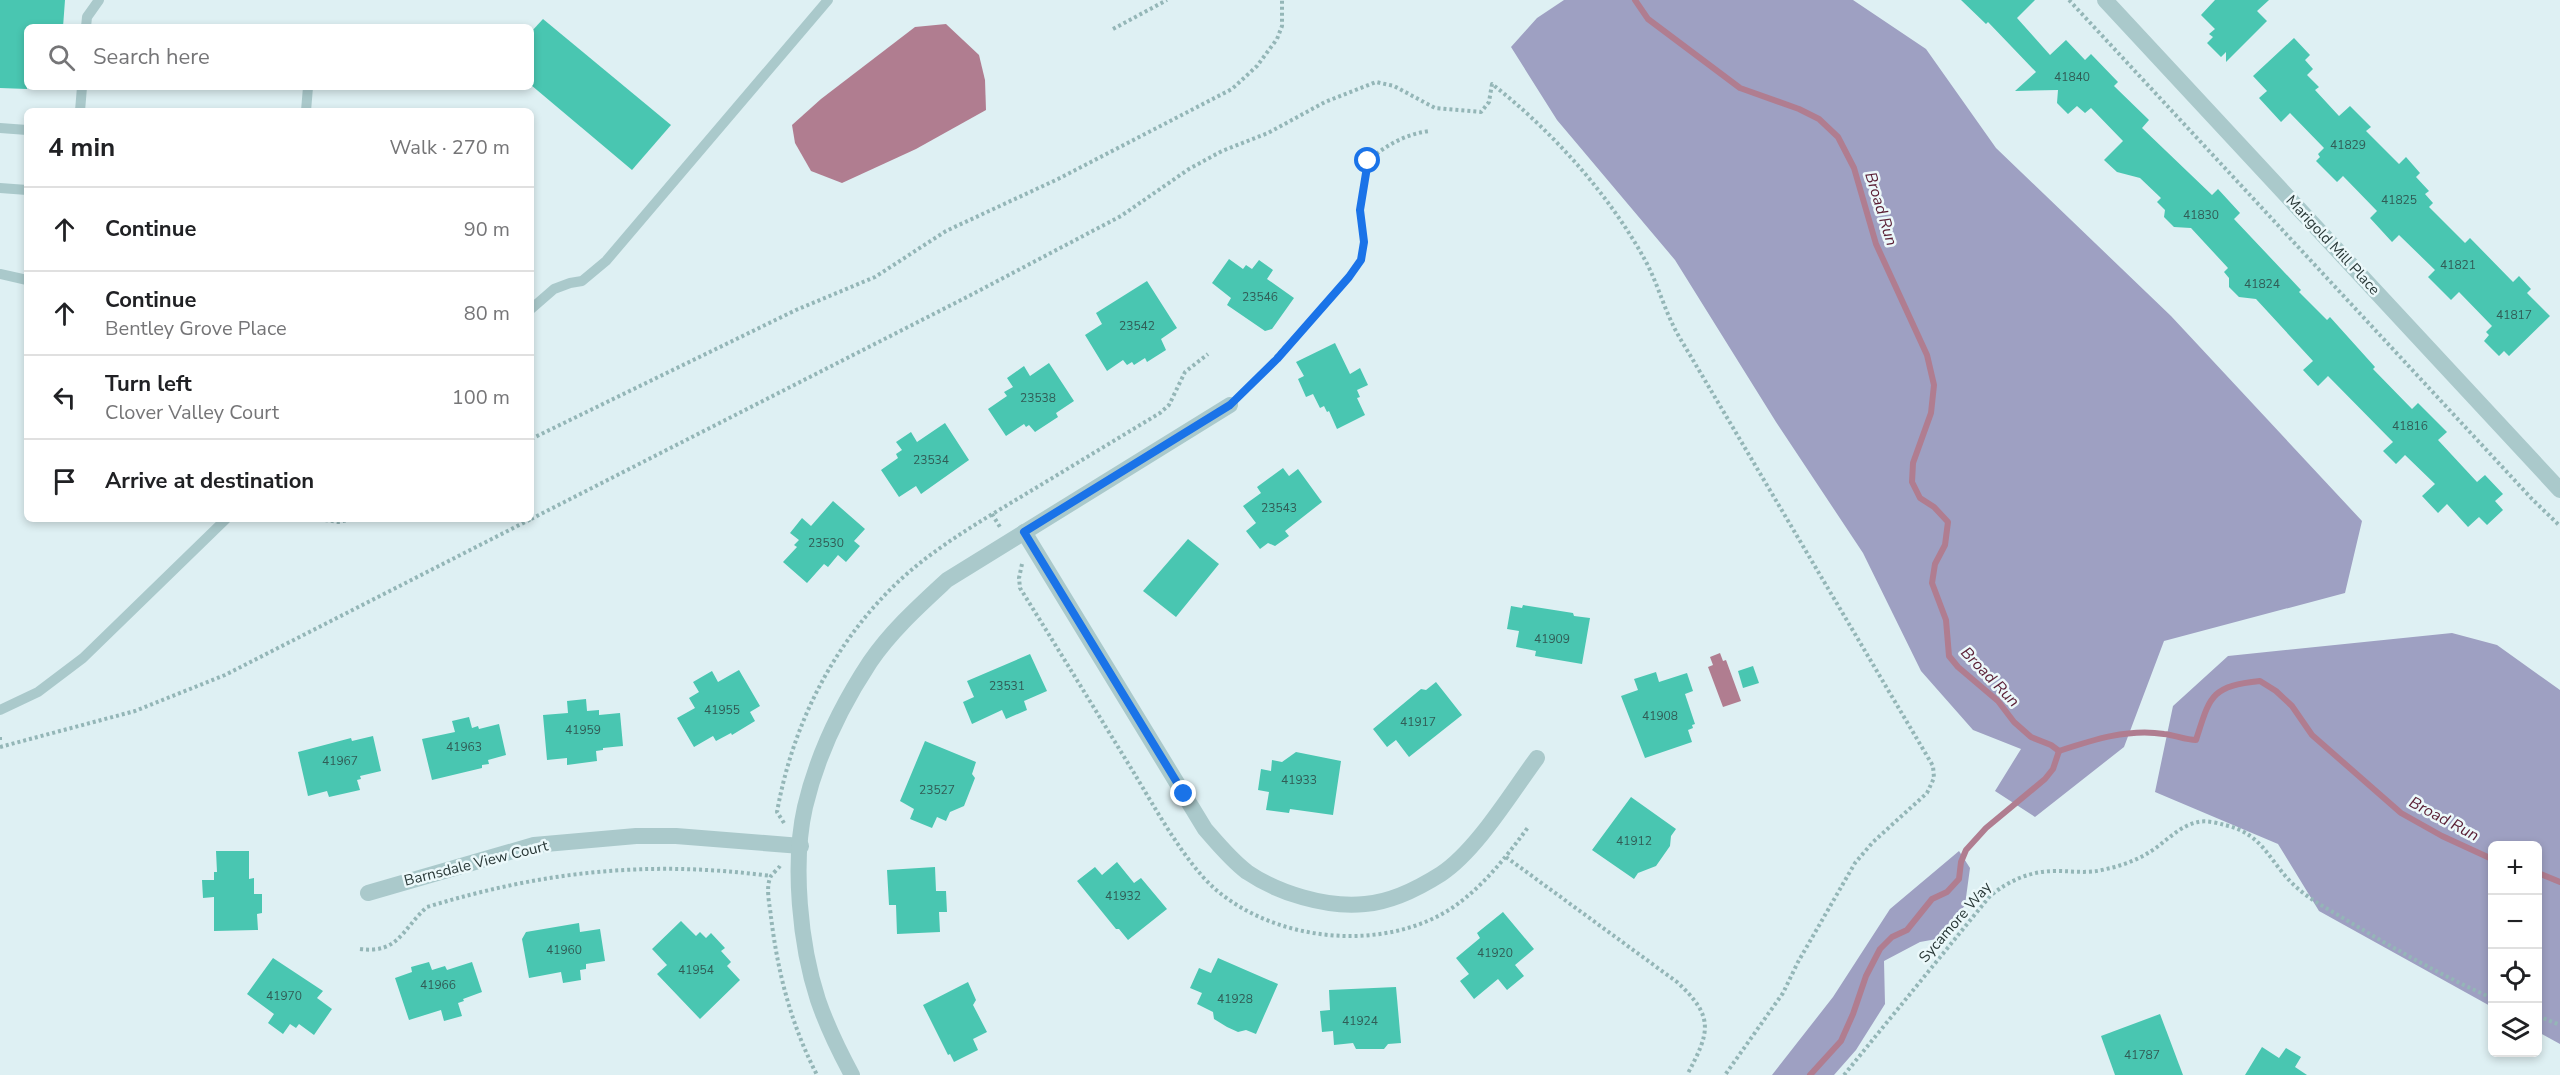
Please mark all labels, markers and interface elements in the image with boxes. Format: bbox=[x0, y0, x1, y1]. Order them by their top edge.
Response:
search box bbox=[24, 24, 534, 90]
icon: search bbox=[45, 41, 78, 74]
text: Search here bbox=[93, 42, 210, 72]
house number: 41840 bbox=[2054, 69, 2090, 85]
text: 4 min bbox=[48, 130, 115, 165]
text: Walk · 270 m bbox=[390, 134, 510, 161]
house number: 41829 bbox=[2330, 137, 2366, 153]
route start bbox=[1354, 147, 1380, 173]
water label: Broad Run bbox=[1859, 169, 1903, 249]
street label: Marigold Mill Place bbox=[2282, 191, 2384, 299]
house number: 41825 bbox=[2381, 192, 2417, 208]
house number: 41830 bbox=[2183, 207, 2219, 223]
icon: ahead bbox=[48, 213, 81, 246]
text: Continue bbox=[105, 214, 196, 244]
text: 90 m bbox=[464, 216, 510, 243]
house number: 41821 bbox=[2440, 257, 2476, 273]
house number: 41824 bbox=[2244, 276, 2280, 292]
text: Continue bbox=[105, 285, 196, 315]
house number: 23546 bbox=[1242, 289, 1278, 305]
icon: ahead bbox=[48, 297, 81, 330]
text: 80 m bbox=[464, 300, 510, 327]
house number: 41817 bbox=[2496, 307, 2532, 323]
text: Bentley Grove Place bbox=[105, 315, 287, 342]
house number: 23542 bbox=[1119, 318, 1155, 334]
text: Turn left bbox=[105, 369, 192, 399]
icon: left bbox=[48, 381, 81, 414]
text: 100 m bbox=[452, 384, 510, 411]
house number: 23538 bbox=[1020, 390, 1056, 406]
text: Clover Valley Court bbox=[105, 399, 279, 426]
house number: 41816 bbox=[2392, 418, 2428, 434]
house number: 23534 bbox=[913, 452, 949, 468]
icon: arrive bbox=[48, 465, 81, 498]
text: Arrive at destination bbox=[105, 466, 314, 496]
house number: 23543 bbox=[1261, 500, 1297, 516]
house number: 23530 bbox=[808, 535, 844, 551]
house number: 41909 bbox=[1534, 631, 1570, 647]
water label: Broad Run bbox=[1956, 642, 2024, 712]
house number: 23531 bbox=[989, 678, 1025, 694]
house number: 41955 bbox=[704, 702, 740, 718]
house number: 41908 bbox=[1642, 708, 1678, 724]
house number: 41917 bbox=[1400, 714, 1436, 730]
house number: 41959 bbox=[565, 722, 601, 738]
house number: 41963 bbox=[446, 739, 482, 755]
house number: 41967 bbox=[322, 753, 358, 769]
house number: 41933 bbox=[1281, 772, 1317, 788]
route end bbox=[1170, 780, 1196, 806]
house number: 23527 bbox=[919, 782, 955, 798]
water label: Broad Run bbox=[2405, 791, 2483, 847]
house number: 41912 bbox=[1616, 833, 1652, 849]
street label: Barnsdale View Court bbox=[402, 835, 551, 891]
map controls bbox=[2488, 841, 2542, 1057]
button: + bbox=[2488, 841, 2542, 895]
street label: Sycamore Way bbox=[1914, 877, 1996, 967]
house number: 41932 bbox=[1105, 888, 1141, 904]
button: − bbox=[2488, 895, 2542, 949]
house number: 41960 bbox=[546, 942, 582, 958]
house number: 41920 bbox=[1477, 945, 1513, 961]
button: locate bbox=[2488, 949, 2542, 1003]
house number: 41954 bbox=[678, 962, 714, 978]
house number: 41966 bbox=[420, 977, 456, 993]
house number: 41970 bbox=[266, 988, 302, 1004]
house number: 41928 bbox=[1217, 991, 1253, 1007]
button: layers bbox=[2488, 1003, 2542, 1057]
house number: 41924 bbox=[1342, 1013, 1378, 1029]
house number: 41787 bbox=[2124, 1047, 2160, 1063]

